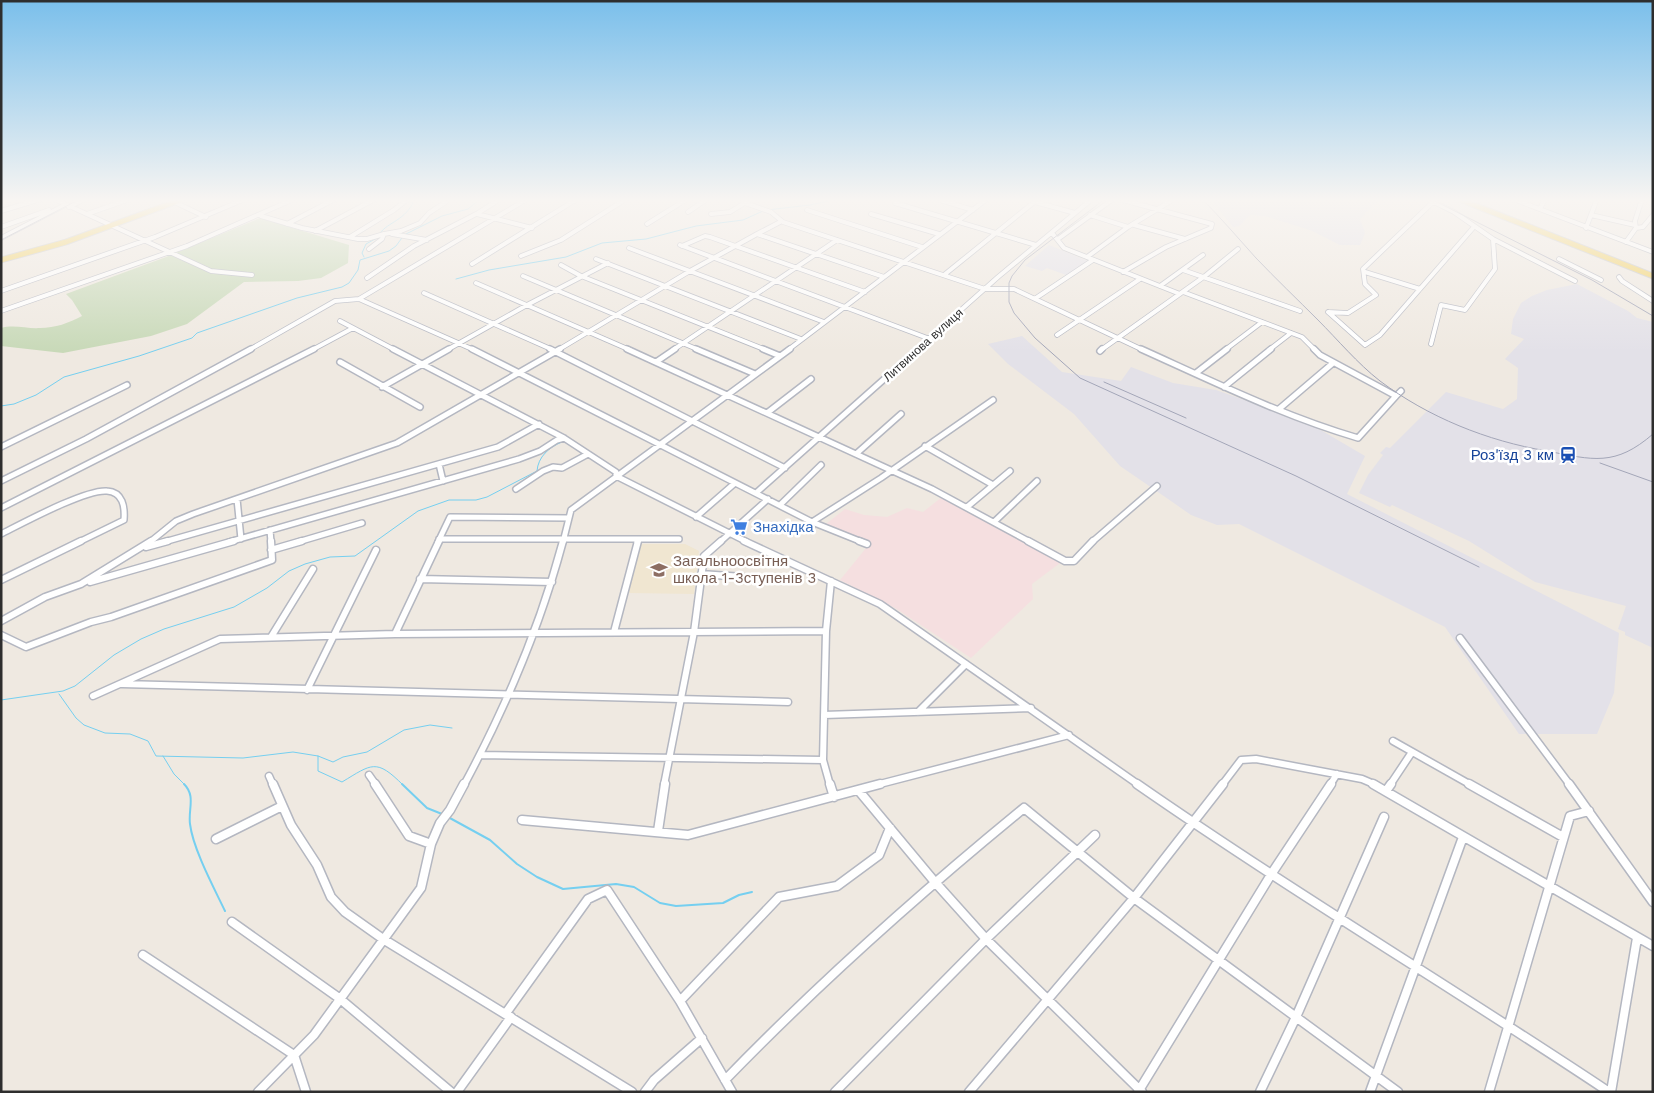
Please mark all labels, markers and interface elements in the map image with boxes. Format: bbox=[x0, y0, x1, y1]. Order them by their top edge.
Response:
street label: Литвинова вулиця bbox=[880, 306, 966, 384]
station icon: Роз'їзд 3 км bbox=[1558, 445, 1578, 465]
place label: Роз'їзд 3 км bbox=[1471, 446, 1554, 464]
supermarket icon: Знахідка bbox=[729, 517, 749, 537]
place label: Знахідка bbox=[753, 518, 814, 536]
place label: Загальноосвiтня школа 1-3ступенiв 3 bbox=[673, 552, 816, 587]
school or university icon: Загальноосвiтня школа 1-3ступенiв 3 bbox=[649, 560, 669, 580]

